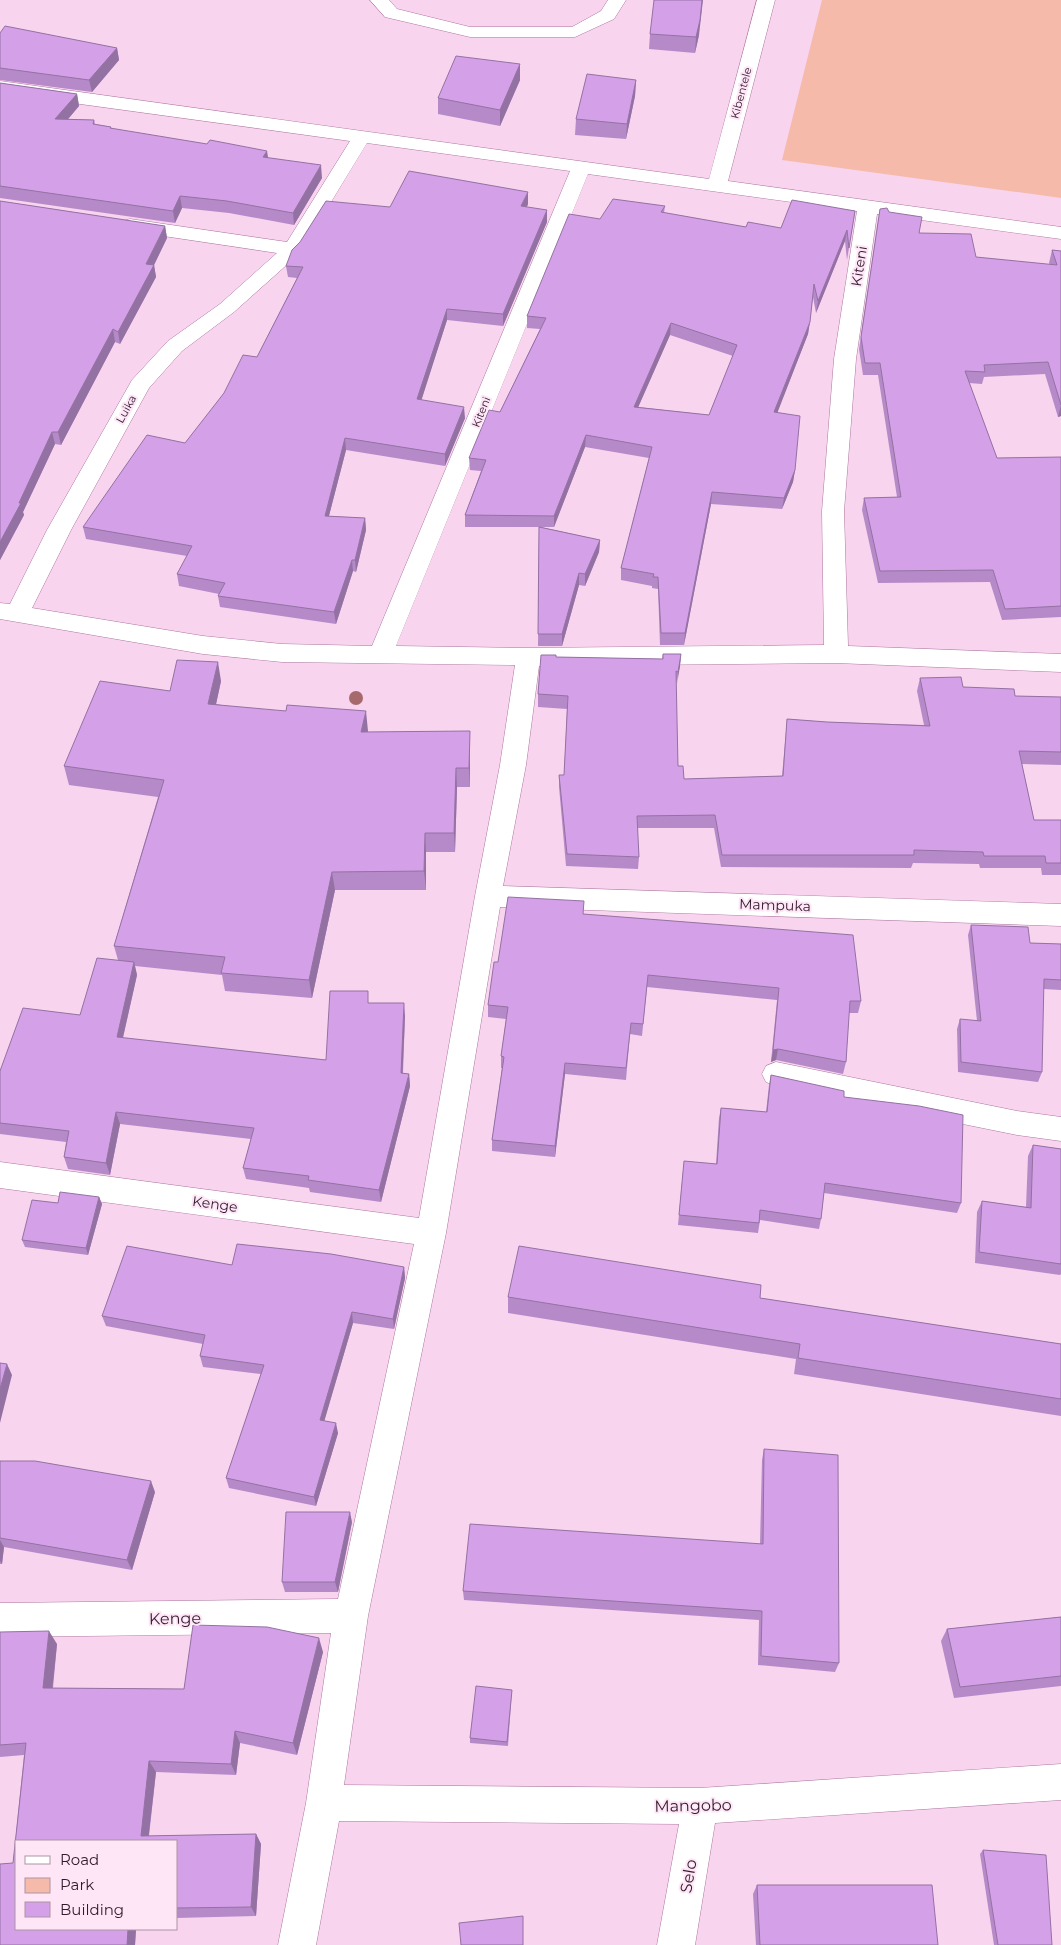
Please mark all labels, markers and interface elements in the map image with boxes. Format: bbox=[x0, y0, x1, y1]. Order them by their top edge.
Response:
street label: Kibentele bbox=[727, 65, 755, 120]
street label: Kiteni bbox=[847, 244, 871, 288]
street label: Luika bbox=[113, 393, 139, 425]
street label: Kiteni bbox=[469, 395, 493, 429]
street label: Mampuka bbox=[739, 895, 811, 915]
street label: Kenge bbox=[191, 1192, 239, 1216]
street label: Kenge bbox=[149, 1609, 201, 1628]
street label: Mangobo bbox=[654, 1795, 732, 1816]
legend bbox=[15, 1840, 178, 1930]
text: Road bbox=[60, 1850, 99, 1869]
street label: Selo bbox=[676, 1858, 701, 1894]
text: Park bbox=[60, 1875, 94, 1894]
text: Building bbox=[60, 1900, 124, 1919]

